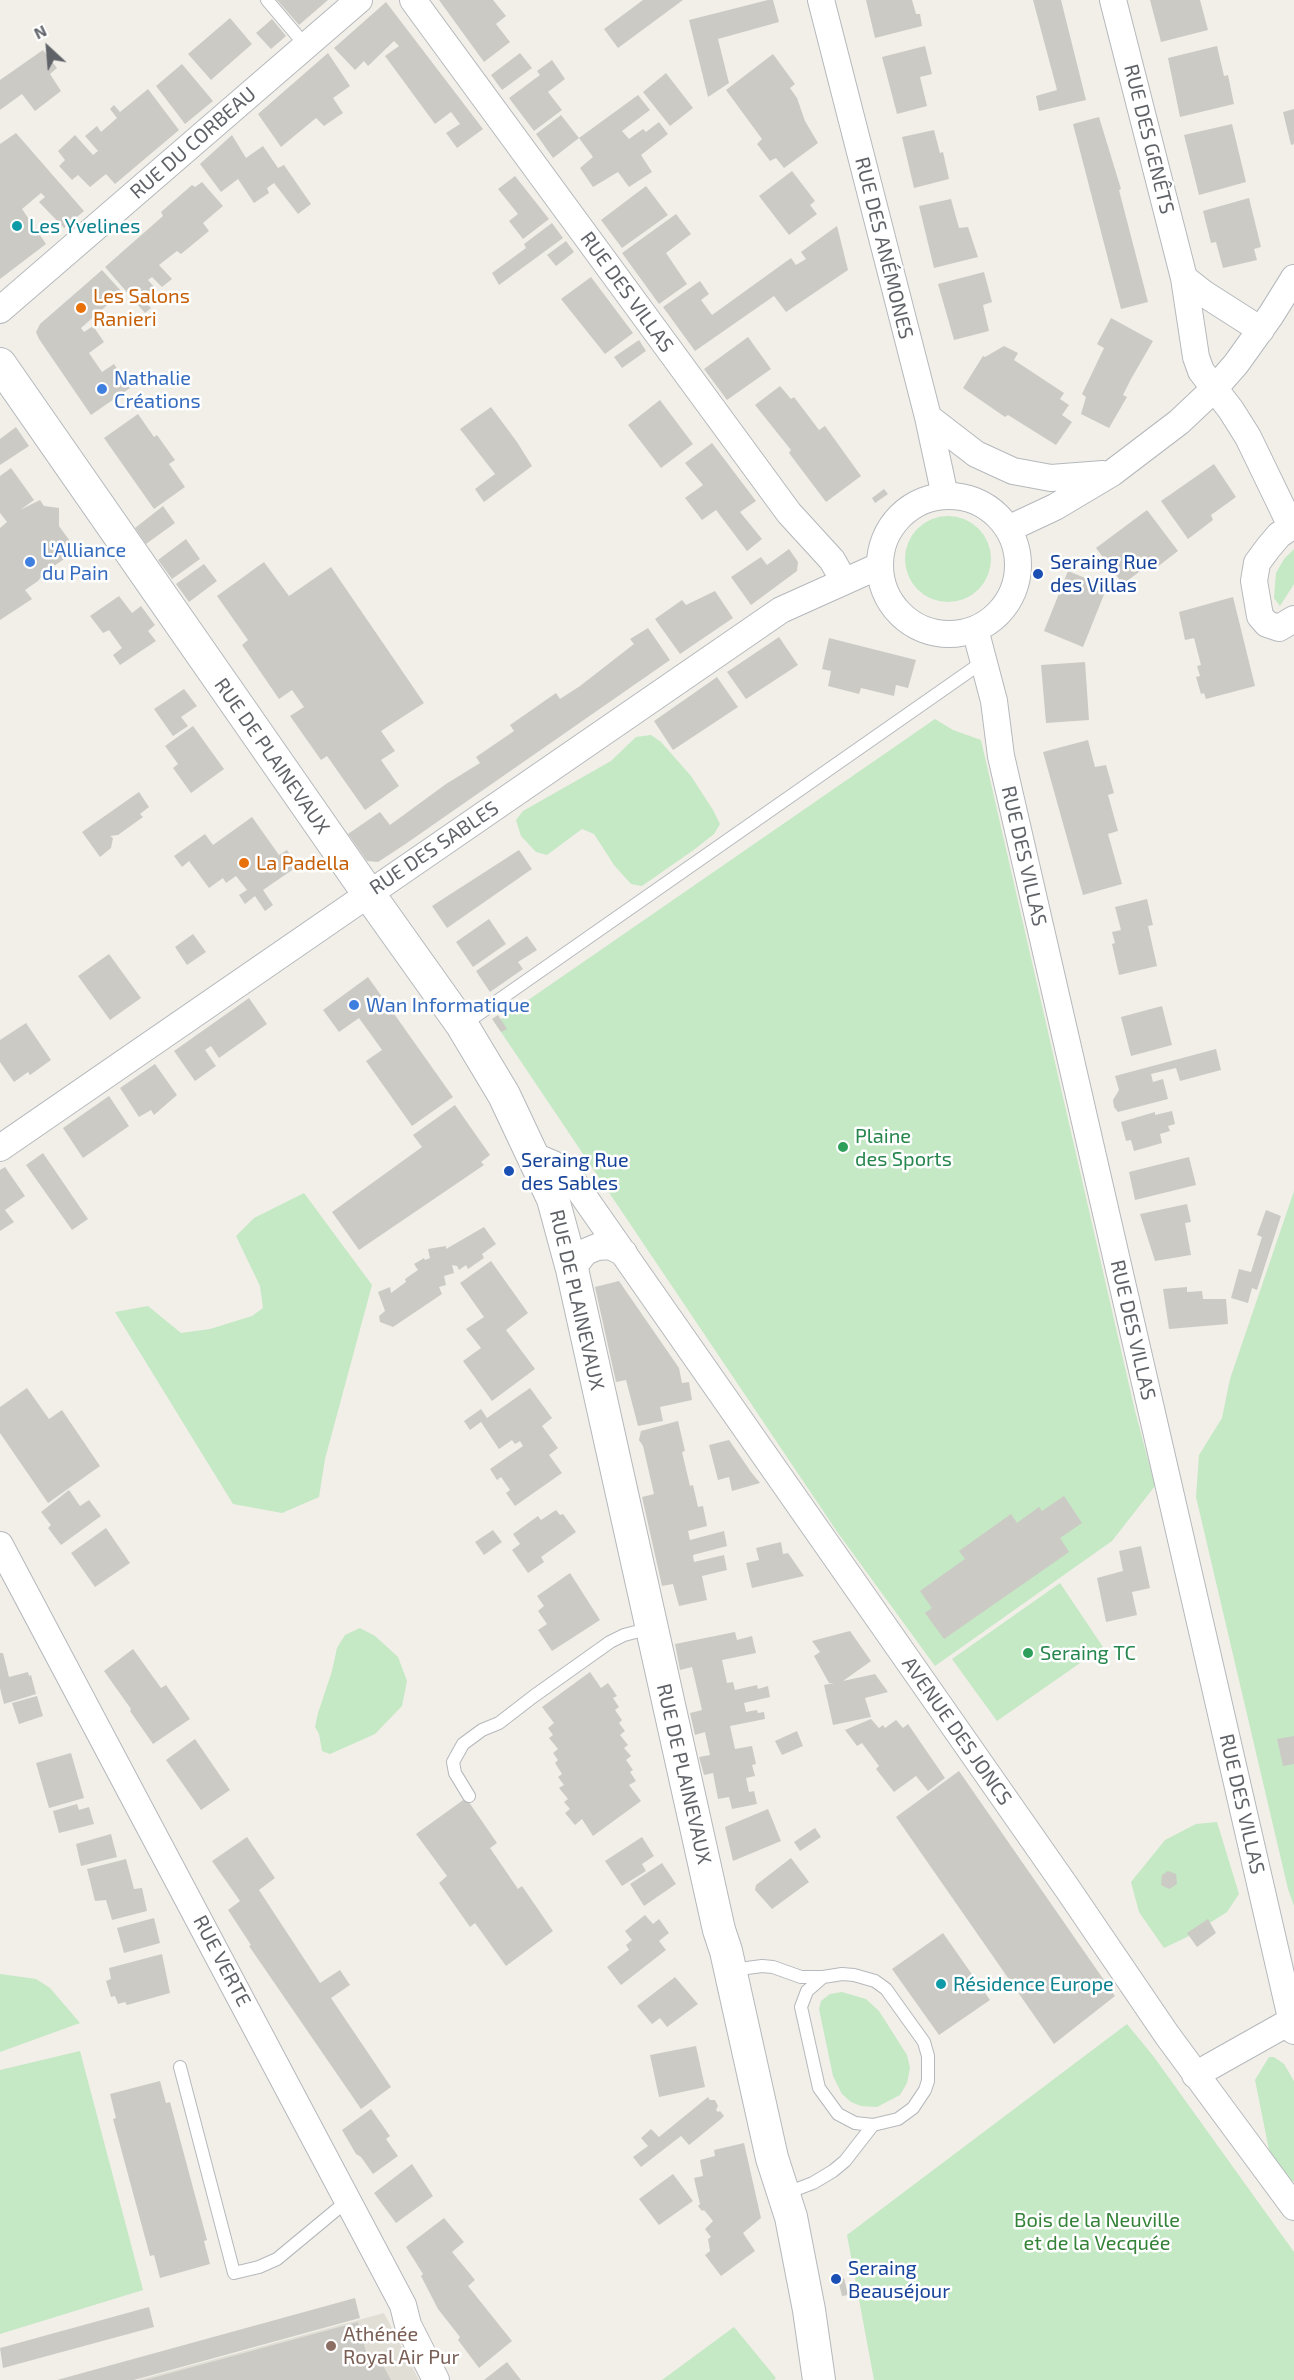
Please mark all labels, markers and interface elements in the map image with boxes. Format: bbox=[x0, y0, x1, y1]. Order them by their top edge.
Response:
north arrow bbox=[18, 18, 78, 78]
text: N bbox=[31, 20, 49, 42]
street label: RUE DES GENÊTS bbox=[1119, 62, 1179, 216]
street label: RUE DU CORBEAU bbox=[125, 82, 261, 204]
street label: RUE DES ANÉMONES bbox=[850, 155, 918, 341]
place label: Les Yvelines bbox=[29, 214, 140, 238]
marker: Les Yvelines bbox=[10, 219, 24, 233]
street label: RUE DES VILLAS bbox=[575, 227, 679, 357]
place label: Les Salons Ranieri bbox=[93, 284, 190, 331]
marker: Les Salons Ranieri bbox=[74, 301, 88, 315]
place label: Nathalie Créations bbox=[114, 366, 201, 413]
marker: Nathalie Créations bbox=[95, 382, 109, 396]
place label: L'Alliance du Pain bbox=[42, 538, 126, 585]
place label: Seraing Rue des Villas bbox=[1050, 550, 1158, 597]
marker: L'Alliance du Pain bbox=[23, 555, 37, 569]
marker: Seraing Rue des Villas bbox=[1031, 567, 1045, 581]
street label: RUE DE PLAINEVAUX bbox=[209, 673, 335, 839]
street label: RUE DES VILLAS bbox=[996, 784, 1052, 928]
street label: RUE DES SABLES bbox=[365, 796, 503, 900]
place label: La Padella bbox=[256, 851, 349, 875]
marker: La Padella bbox=[237, 856, 251, 870]
place label: Wan Informatique bbox=[366, 993, 530, 1017]
marker: Wan Informatique bbox=[347, 998, 361, 1012]
place label: Plaine des Sports bbox=[855, 1124, 952, 1171]
marker: Plaine des Sports bbox=[836, 1140, 850, 1154]
place label: Seraing Rue des Sables bbox=[521, 1148, 629, 1195]
marker: Seraing Rue des Sables bbox=[502, 1164, 516, 1178]
street label: RUE DE PLAINEVAUX bbox=[545, 1207, 609, 1393]
street label: RUE DES VILLAS bbox=[1105, 1258, 1161, 1402]
place label: Seraing TC bbox=[1040, 1641, 1136, 1665]
marker: Seraing TC bbox=[1021, 1646, 1035, 1660]
street label: AVENUE DES JONCS bbox=[897, 1652, 1017, 1810]
street label: RUE DE PLAINEVAUX bbox=[652, 1681, 716, 1867]
street label: RUE DES VILLAS bbox=[1214, 1732, 1270, 1876]
street label: RUE VERTE bbox=[188, 1911, 256, 2011]
place label: Résidence Europe bbox=[953, 1972, 1114, 1996]
marker: Résidence Europe bbox=[934, 1977, 948, 1991]
park label: Bois de la Neuville et de la Vecquée bbox=[1014, 2208, 1180, 2255]
place label: Seraing Beauséjour bbox=[848, 2256, 950, 2303]
marker: Seraing Beauséjour bbox=[829, 2272, 843, 2286]
place label: Athénée Royal Air Pur bbox=[343, 2322, 459, 2369]
marker: Athénée Royal Air Pur bbox=[324, 2339, 338, 2353]

